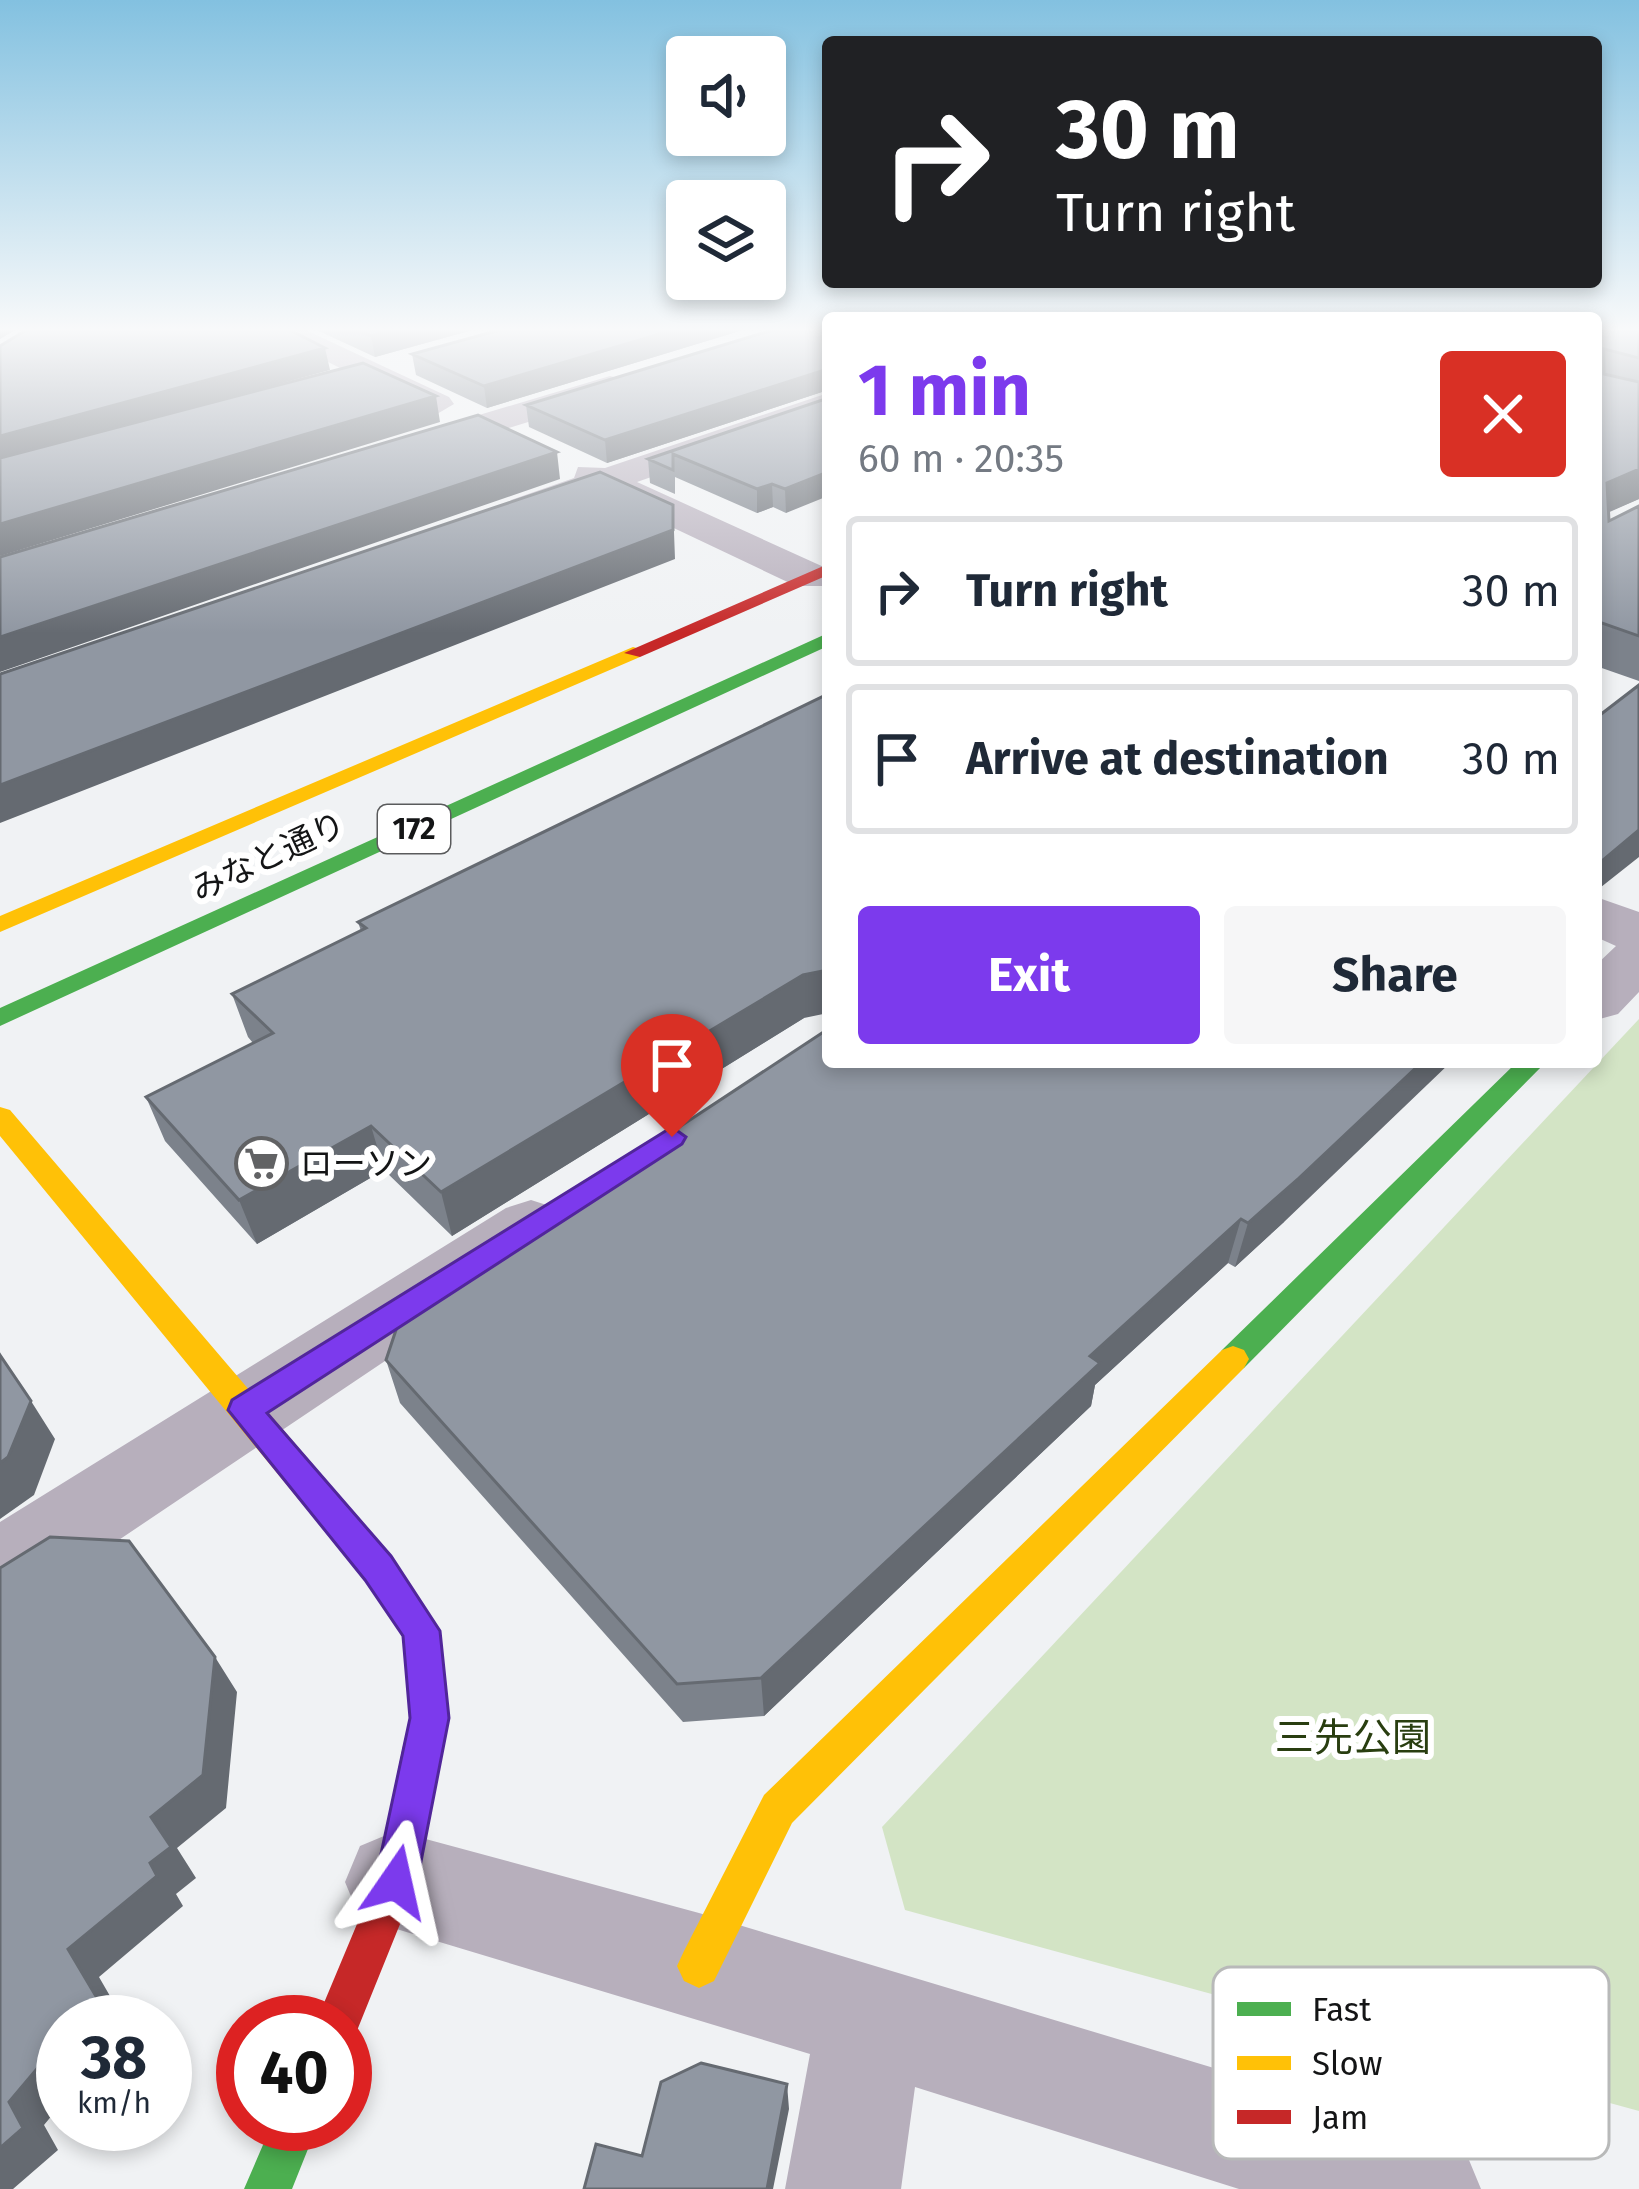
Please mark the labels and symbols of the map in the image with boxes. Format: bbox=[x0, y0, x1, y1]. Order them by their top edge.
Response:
street label: みなと通り bbox=[185, 804, 352, 910]
road number: 172 bbox=[378, 805, 450, 853]
pin bbox=[621, 1014, 723, 1137]
supermarket icon: ローソン bbox=[233, 1135, 289, 1191]
place label: ローソン bbox=[300, 1144, 432, 1184]
park label: 三先公園 bbox=[1275, 1715, 1431, 1761]
position arrow bbox=[333, 1819, 459, 1945]
legend bbox=[1213, 1967, 1609, 2159]
text: Fast bbox=[1312, 1990, 1371, 2030]
speed limit sign: 40 bbox=[216, 1995, 372, 2151]
text: Slow bbox=[1312, 2044, 1382, 2084]
text: Jam bbox=[1312, 2098, 1368, 2138]

